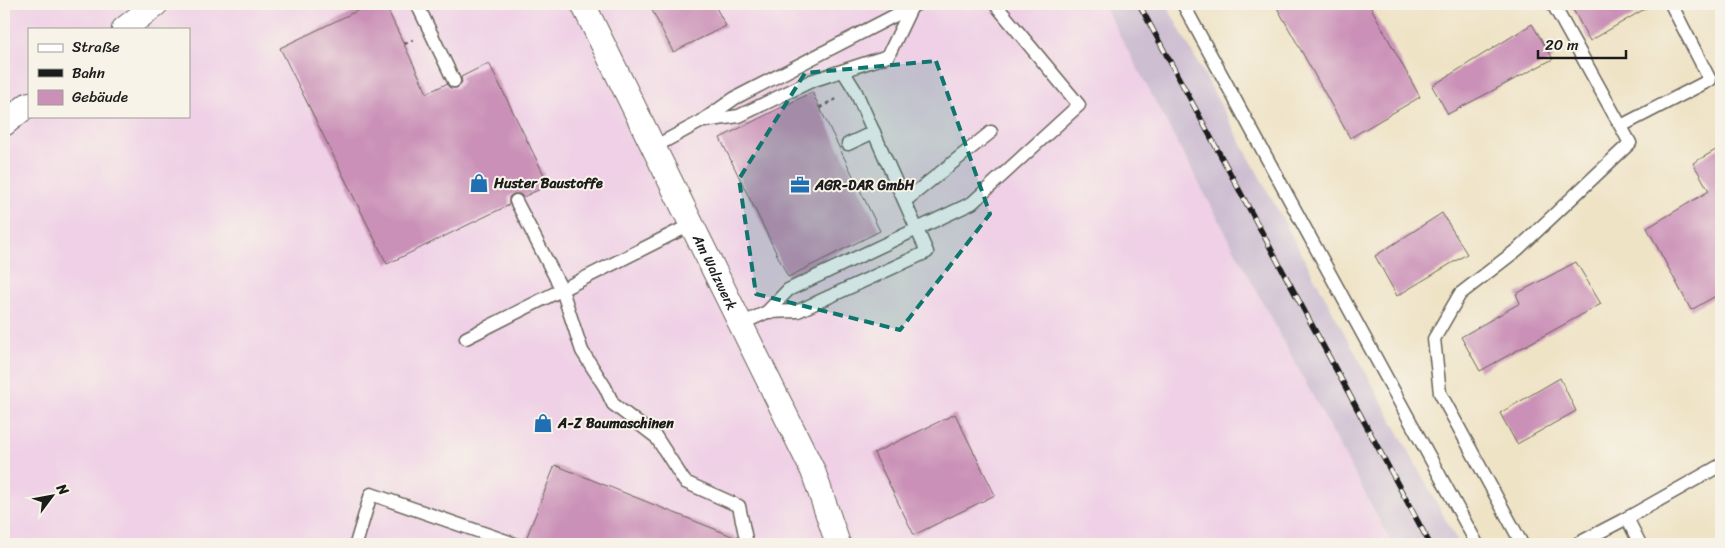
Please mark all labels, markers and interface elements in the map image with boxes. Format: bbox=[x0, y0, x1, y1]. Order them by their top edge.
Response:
legend bbox=[28, 28, 190, 118]
scale bar bbox=[1538, 28, 1625, 60]
text: 20 m bbox=[1545, 32, 1579, 58]
text: Straße bbox=[72, 34, 120, 60]
text: Bahn bbox=[72, 60, 105, 86]
text: Gebäude bbox=[72, 84, 128, 110]
place label: Huster Baustoffe bbox=[493, 171, 603, 196]
shop icon: Huster Baustoffe bbox=[468, 172, 490, 194]
place label: AGR-DAR GmbH bbox=[814, 173, 914, 198]
office icon: AGR-DAR GmbH bbox=[789, 174, 811, 196]
street label: Am Walzwerk bbox=[685, 229, 744, 315]
place label: A-Z Baumaschinen bbox=[557, 411, 674, 436]
shop icon: A-Z Baumaschinen bbox=[532, 412, 554, 434]
north arrow bbox=[28, 470, 78, 520]
text: N bbox=[49, 478, 76, 500]

